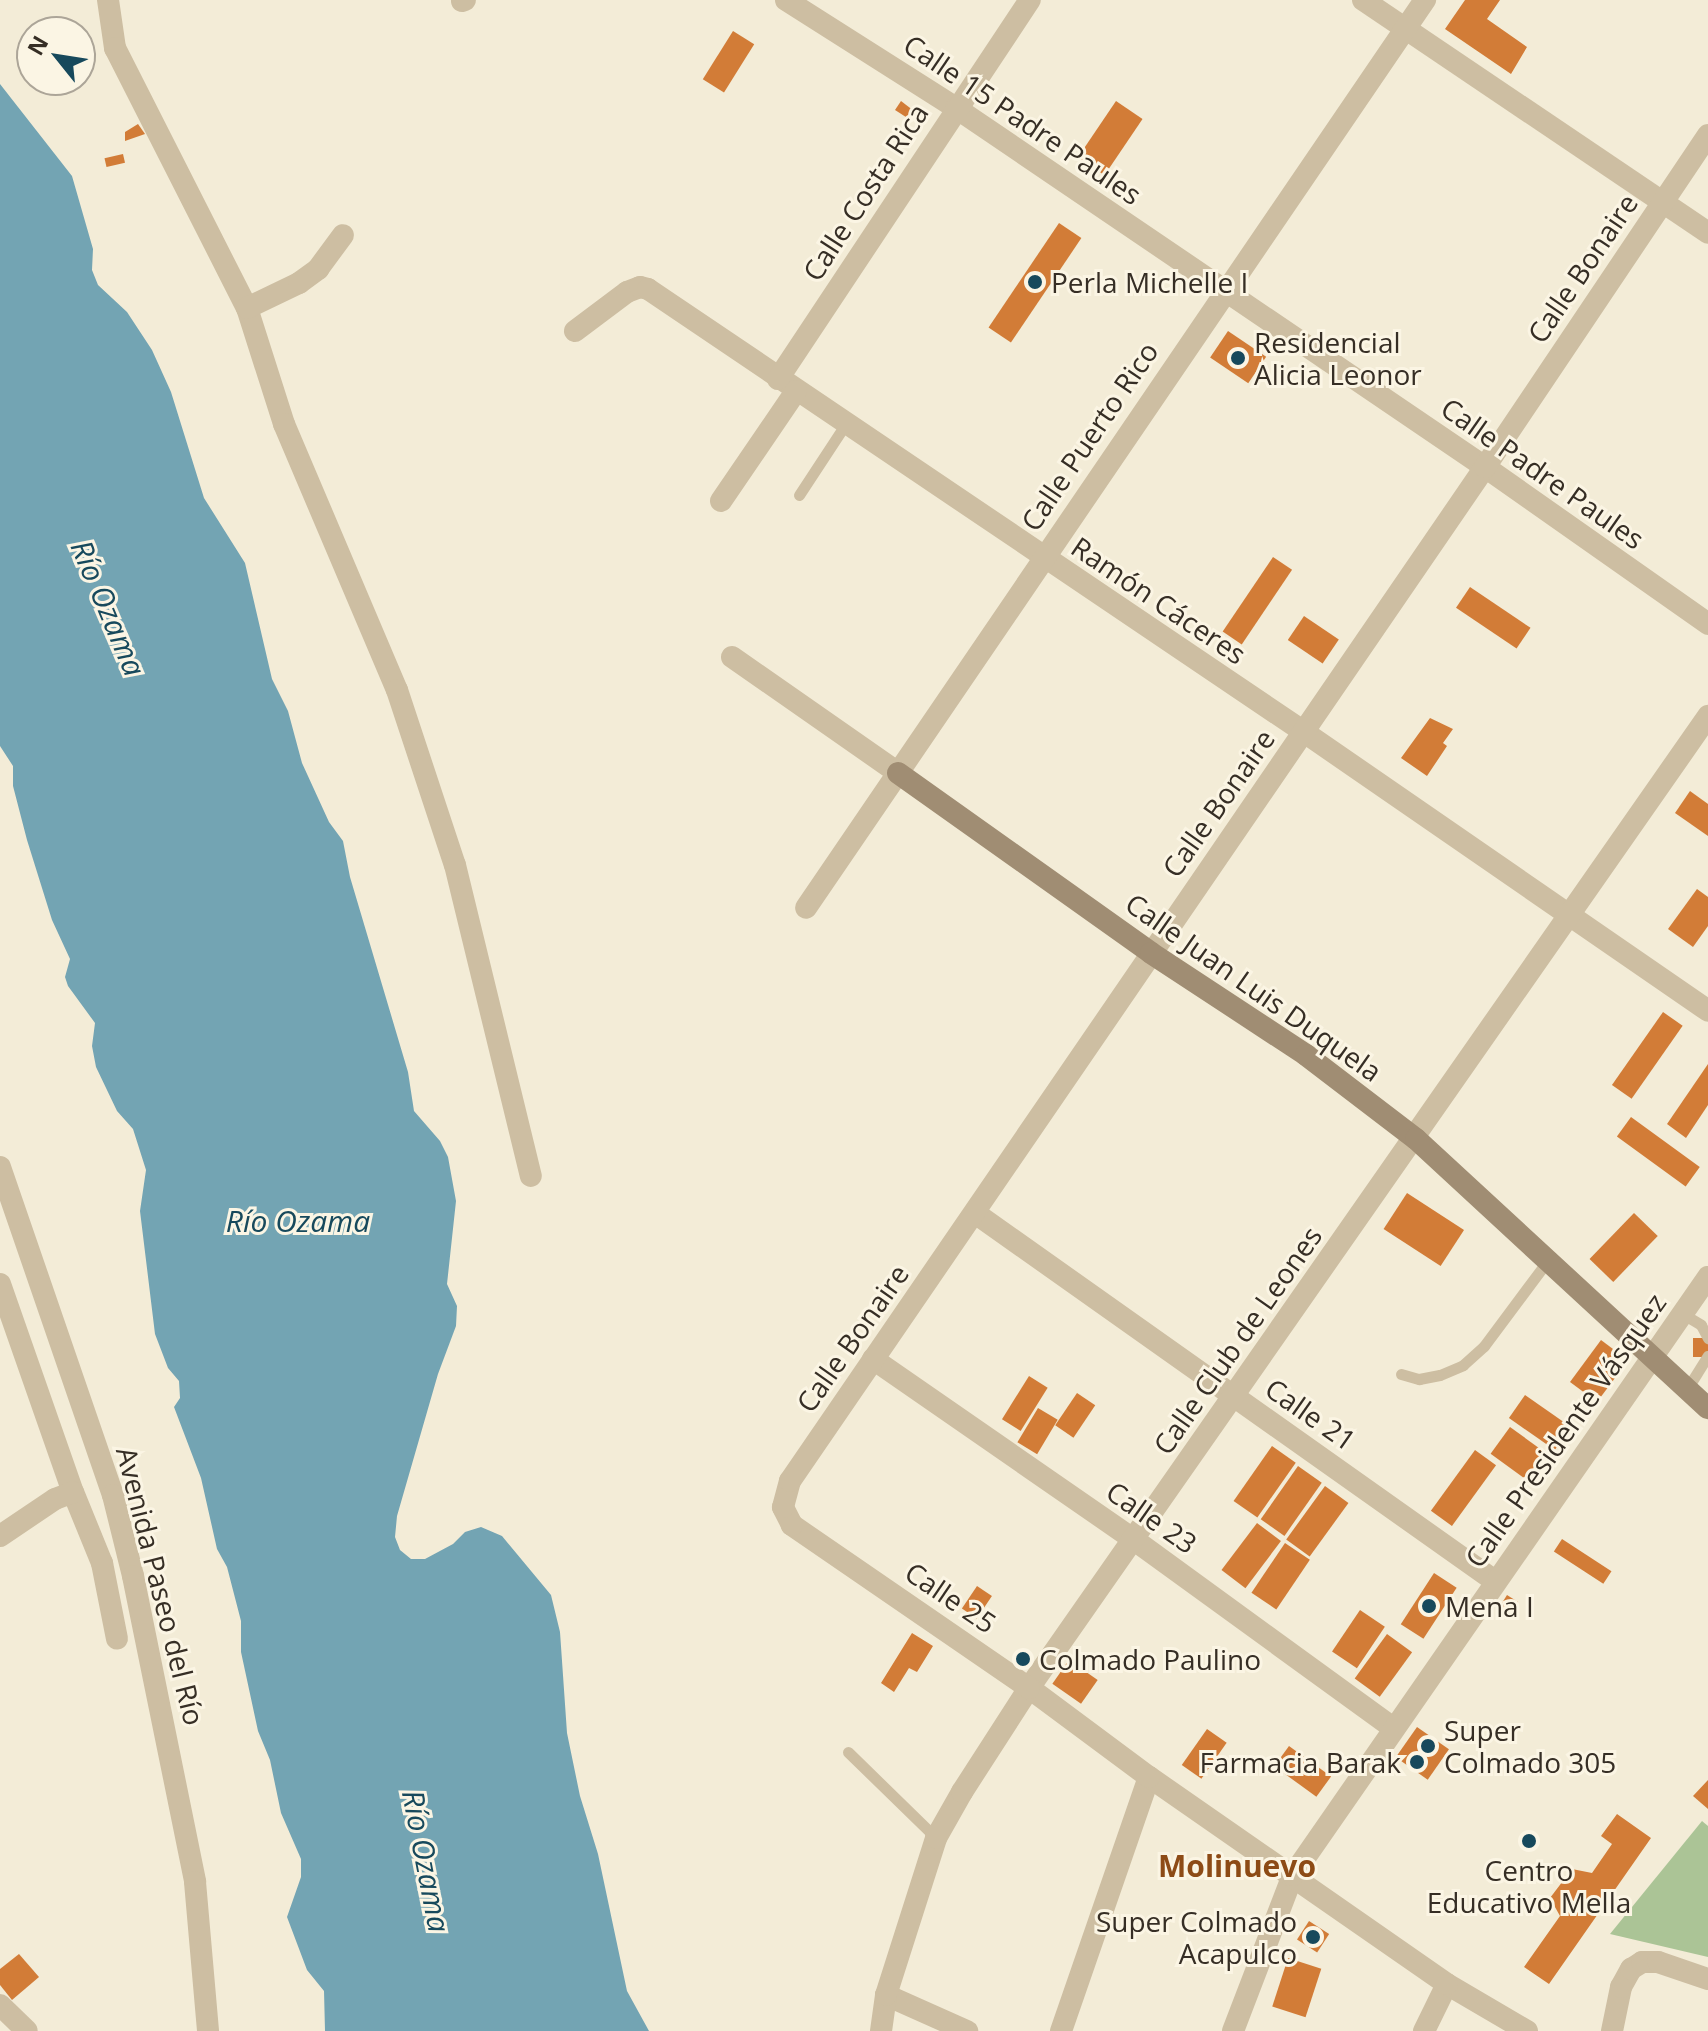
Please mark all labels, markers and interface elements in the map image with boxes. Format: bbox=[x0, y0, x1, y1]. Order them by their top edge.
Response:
north arrow bbox=[16, 16, 96, 96]
street label: Calle 15 Padre Paules bbox=[898, 27, 1148, 211]
text: N bbox=[19, 30, 54, 60]
street label: Calle Costa Rica bbox=[795, 97, 935, 287]
street label: Calle Bonaire bbox=[1520, 187, 1644, 349]
place label: Perla Michelle I bbox=[1051, 265, 1248, 299]
marker: Perla Michelle I bbox=[1026, 273, 1044, 291]
place label: Residencial Alicia Leonor bbox=[1254, 325, 1422, 391]
street label: Calle Puerto Rico bbox=[1014, 335, 1164, 537]
marker: Residencial Alicia Leonor bbox=[1229, 349, 1247, 367]
street label: Calle Padre Paules bbox=[1435, 390, 1651, 556]
street label: Ramón Cáceres bbox=[1066, 529, 1252, 671]
water label: Río Ozama bbox=[63, 534, 153, 682]
street label: Calle Bonaire bbox=[1155, 723, 1281, 883]
street label: Calle Juan Luis Duquela bbox=[1120, 886, 1388, 1088]
water label: Río Ozama bbox=[226, 1203, 370, 1239]
street label: Calle Club de Leones bbox=[1146, 1220, 1328, 1460]
street label: Calle Bonaire bbox=[789, 1258, 915, 1418]
street label: Calle Presidente Vásquez bbox=[1458, 1287, 1672, 1573]
street label: Calle 21 bbox=[1259, 1371, 1363, 1457]
street label: Avenida Paseo del Río bbox=[110, 1443, 212, 1729]
street label: Calle 23 bbox=[1100, 1474, 1204, 1560]
street label: Calle 25 bbox=[899, 1554, 1003, 1640]
place label: Mena I bbox=[1445, 1589, 1534, 1623]
marker: Mena I bbox=[1420, 1597, 1438, 1615]
place label: Colmado Paulino bbox=[1039, 1642, 1261, 1676]
marker: Colmado Paulino bbox=[1014, 1650, 1032, 1668]
place label: Super Colmado 305 bbox=[1444, 1713, 1616, 1779]
marker: Super Colmado 305 bbox=[1419, 1737, 1437, 1755]
place label: Farmacia Barak bbox=[1199, 1745, 1401, 1779]
marker: Farmacia Barak bbox=[1408, 1753, 1426, 1771]
water label: Río Ozama bbox=[395, 1787, 457, 1935]
marker: Centro Educativo Mella bbox=[1520, 1832, 1538, 1850]
district label: Molinuevo bbox=[1158, 1848, 1316, 1884]
place label: Centro Educativo Mella bbox=[1427, 1853, 1631, 1919]
place label: Super Colmado Acapulco bbox=[1096, 1904, 1297, 1970]
marker: Super Colmado Acapulco bbox=[1304, 1928, 1322, 1946]

